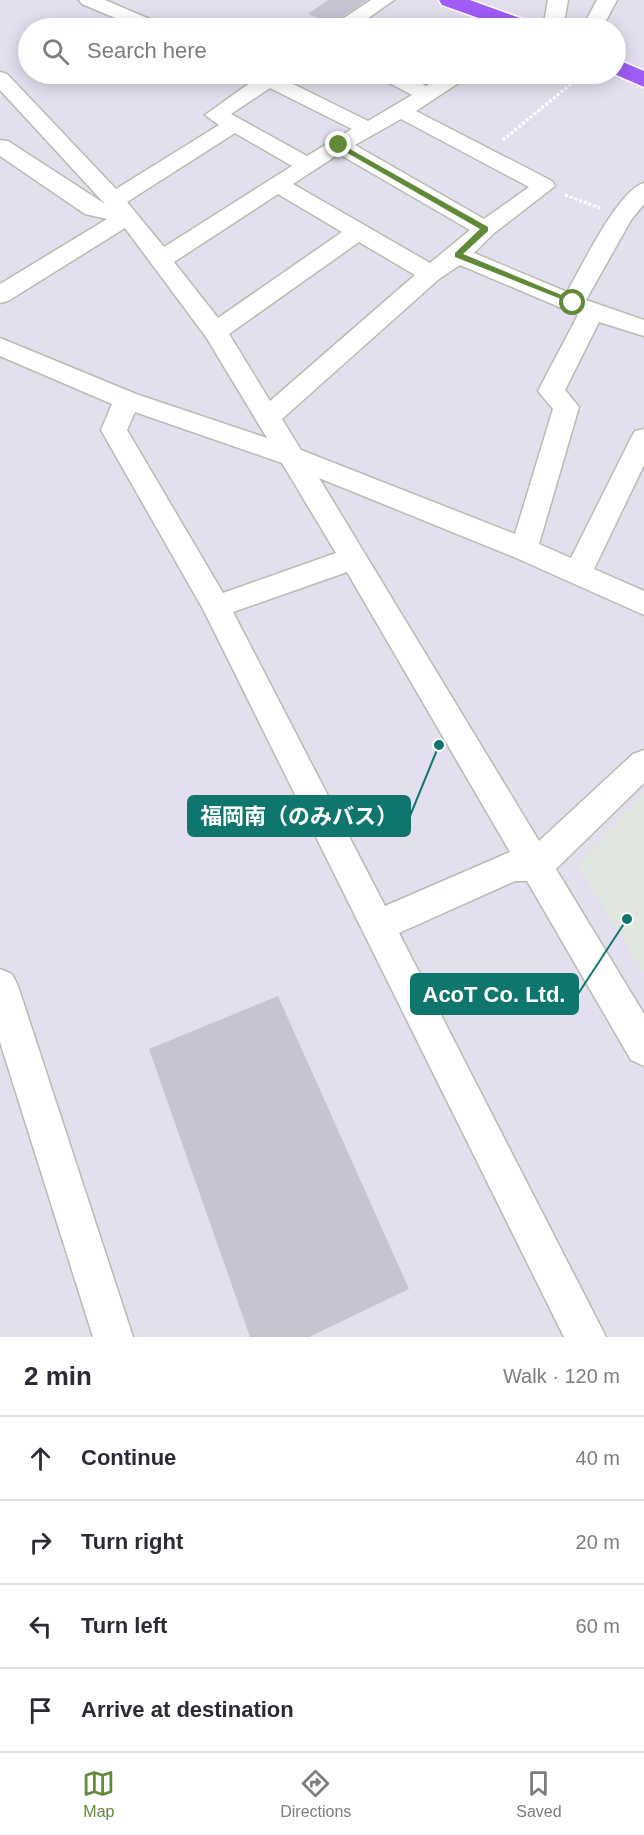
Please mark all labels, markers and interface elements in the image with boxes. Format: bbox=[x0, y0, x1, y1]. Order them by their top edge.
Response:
search box bbox=[18, 18, 626, 84]
icon: search bbox=[39, 35, 72, 68]
text: Search here bbox=[87, 38, 207, 63]
route end bbox=[325, 131, 351, 157]
route start bbox=[559, 289, 585, 315]
callout: 福岡南（のみバス） bbox=[188, 796, 410, 836]
text: 福岡南（のみバス） bbox=[200, 804, 398, 829]
callout: AcoT Co. Ltd. bbox=[411, 974, 578, 1014]
text: AcoT Co. Ltd. bbox=[423, 982, 565, 1007]
text: 2 min bbox=[24, 1361, 92, 1391]
text: Walk · 120 m bbox=[503, 1365, 620, 1387]
icon: ahead bbox=[24, 1442, 57, 1475]
text: Continue bbox=[81, 1445, 176, 1470]
text: 40 m bbox=[576, 1447, 620, 1469]
icon: right bbox=[24, 1526, 57, 1559]
text: Turn right bbox=[81, 1529, 183, 1554]
text: 20 m bbox=[576, 1531, 620, 1553]
icon: left bbox=[24, 1610, 57, 1643]
text: Turn left bbox=[81, 1613, 167, 1638]
text: 60 m bbox=[576, 1615, 620, 1637]
icon: arrive bbox=[24, 1694, 57, 1727]
text: Arrive at destination bbox=[81, 1697, 294, 1722]
tab: Map bbox=[82, 1767, 115, 1821]
tab: Directions bbox=[280, 1767, 351, 1821]
tab: Saved bbox=[516, 1767, 562, 1821]

